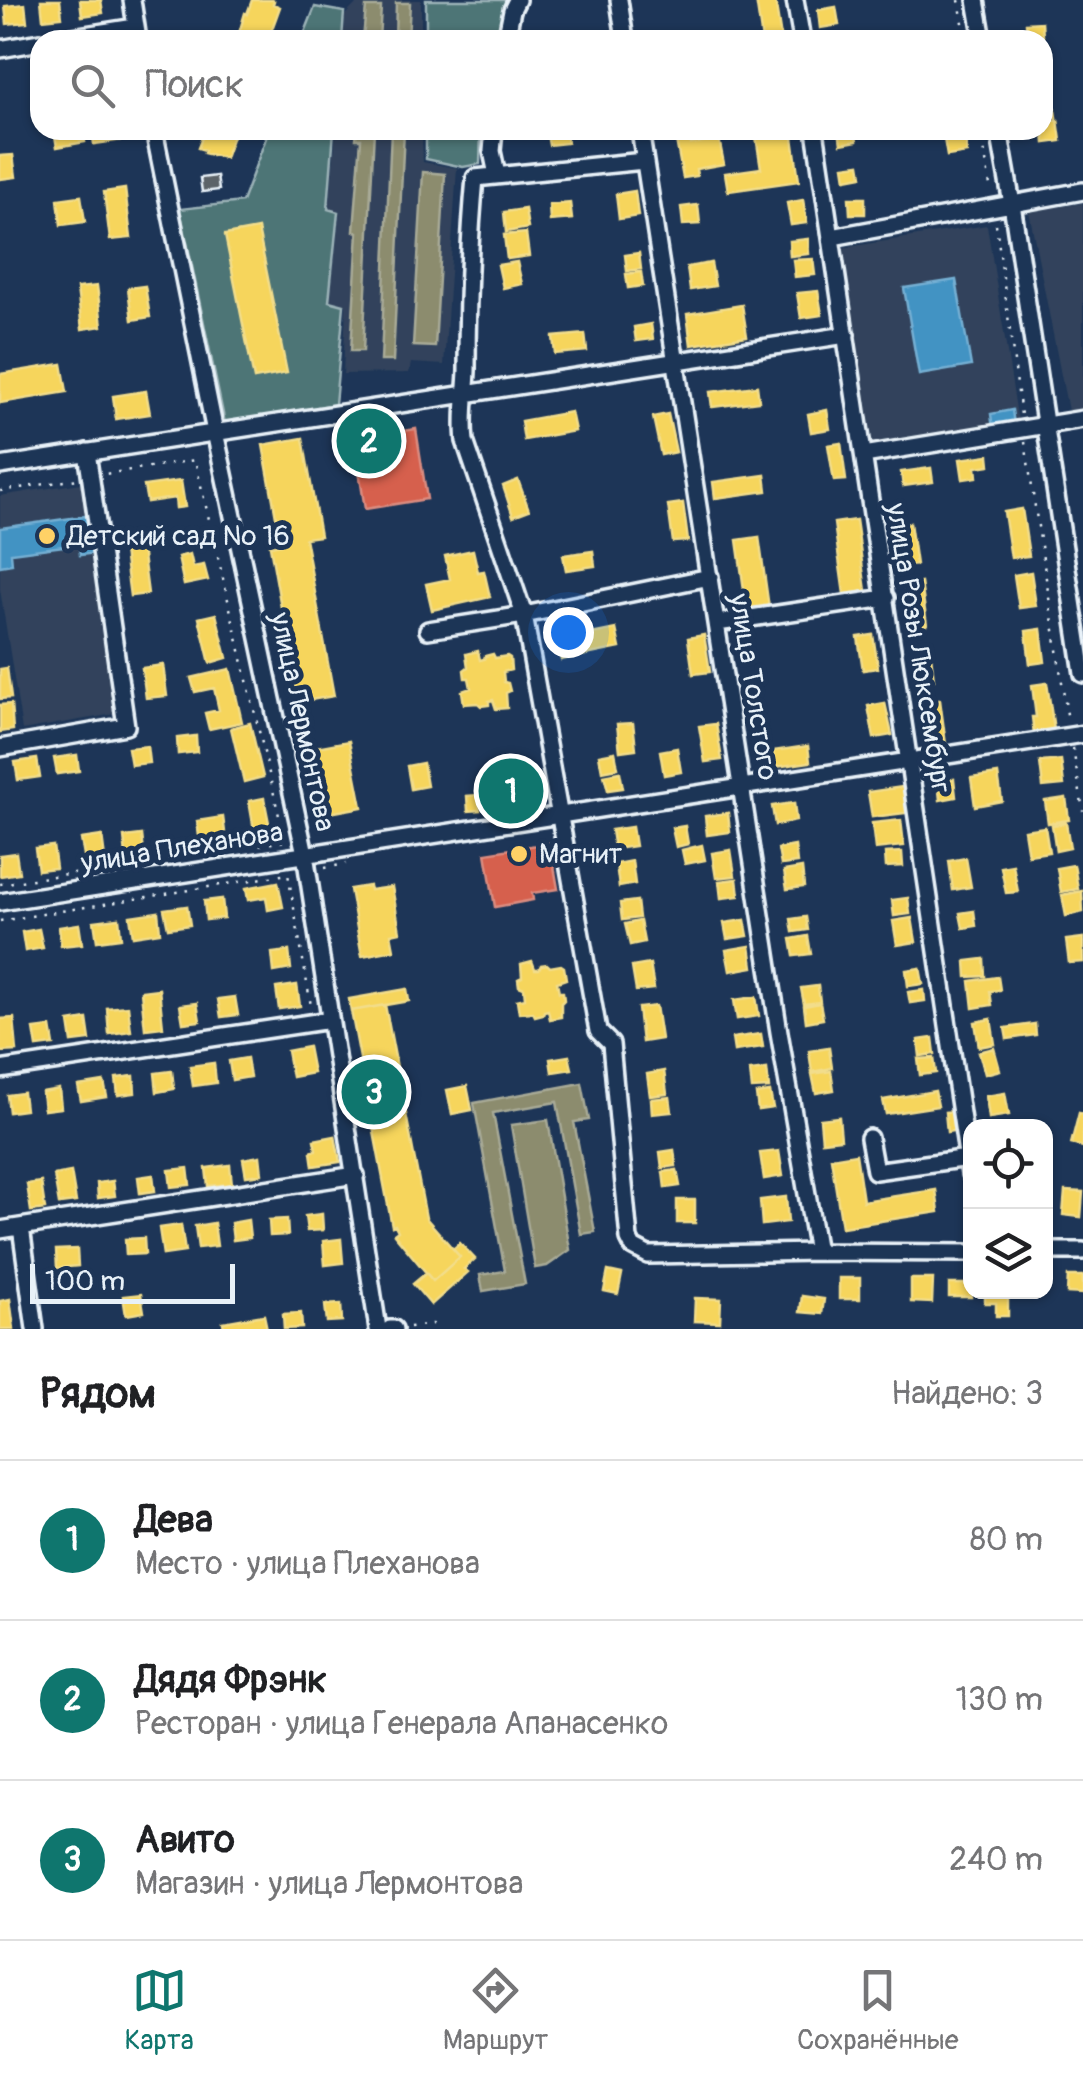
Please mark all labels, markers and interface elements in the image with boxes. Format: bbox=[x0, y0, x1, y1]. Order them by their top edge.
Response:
search box bbox=[30, 30, 1053, 140]
icon: search bbox=[65, 58, 120, 113]
text: Поиск bbox=[145, 61, 244, 109]
pin: 2 bbox=[336, 404, 402, 478]
street label: улица Розы Люксембург bbox=[878, 500, 958, 796]
place label: Детский сад № 16 bbox=[66, 519, 290, 554]
marker: Детский сад № 16 bbox=[36, 525, 58, 547]
street label: улица Толстого bbox=[721, 590, 785, 783]
your location bbox=[543, 607, 594, 658]
street label: улица Лермонтова bbox=[261, 608, 342, 835]
pin: 1 bbox=[478, 754, 544, 828]
street label: улица Плеханова bbox=[78, 815, 285, 881]
place label: Магнит bbox=[539, 837, 622, 872]
marker: Магнит bbox=[508, 843, 530, 865]
pin: 3 bbox=[342, 1054, 406, 1130]
map controls bbox=[963, 1119, 1053, 1299]
button: locate bbox=[963, 1119, 1053, 1209]
button: layers bbox=[963, 1209, 1053, 1299]
scale bar bbox=[30, 1259, 235, 1304]
text: 100 m bbox=[45, 1264, 125, 1299]
text: Рядом bbox=[40, 1368, 156, 1420]
text: Найдено: 3 bbox=[891, 1374, 1043, 1414]
text: Дева bbox=[135, 1496, 213, 1544]
text: 1 bbox=[66, 1520, 79, 1560]
text: 80 m bbox=[970, 1520, 1043, 1560]
text: Место · улица Плеханова bbox=[135, 1544, 480, 1584]
text: Дядя Фрэнк bbox=[135, 1656, 327, 1704]
text: 2 bbox=[64, 1680, 81, 1720]
text: 130 m bbox=[955, 1680, 1043, 1720]
text: Ресторан · улица Генерала Апанасенко bbox=[135, 1704, 668, 1744]
text: Авито bbox=[135, 1816, 235, 1864]
text: 3 bbox=[64, 1840, 81, 1880]
text: 240 m bbox=[949, 1840, 1043, 1880]
text: Магазин · улица Лермонтова bbox=[135, 1864, 523, 1904]
tab: Карта bbox=[124, 1963, 194, 2058]
tab: Маршрут bbox=[443, 1963, 548, 2058]
tab: Сохранённые bbox=[797, 1963, 959, 2058]

